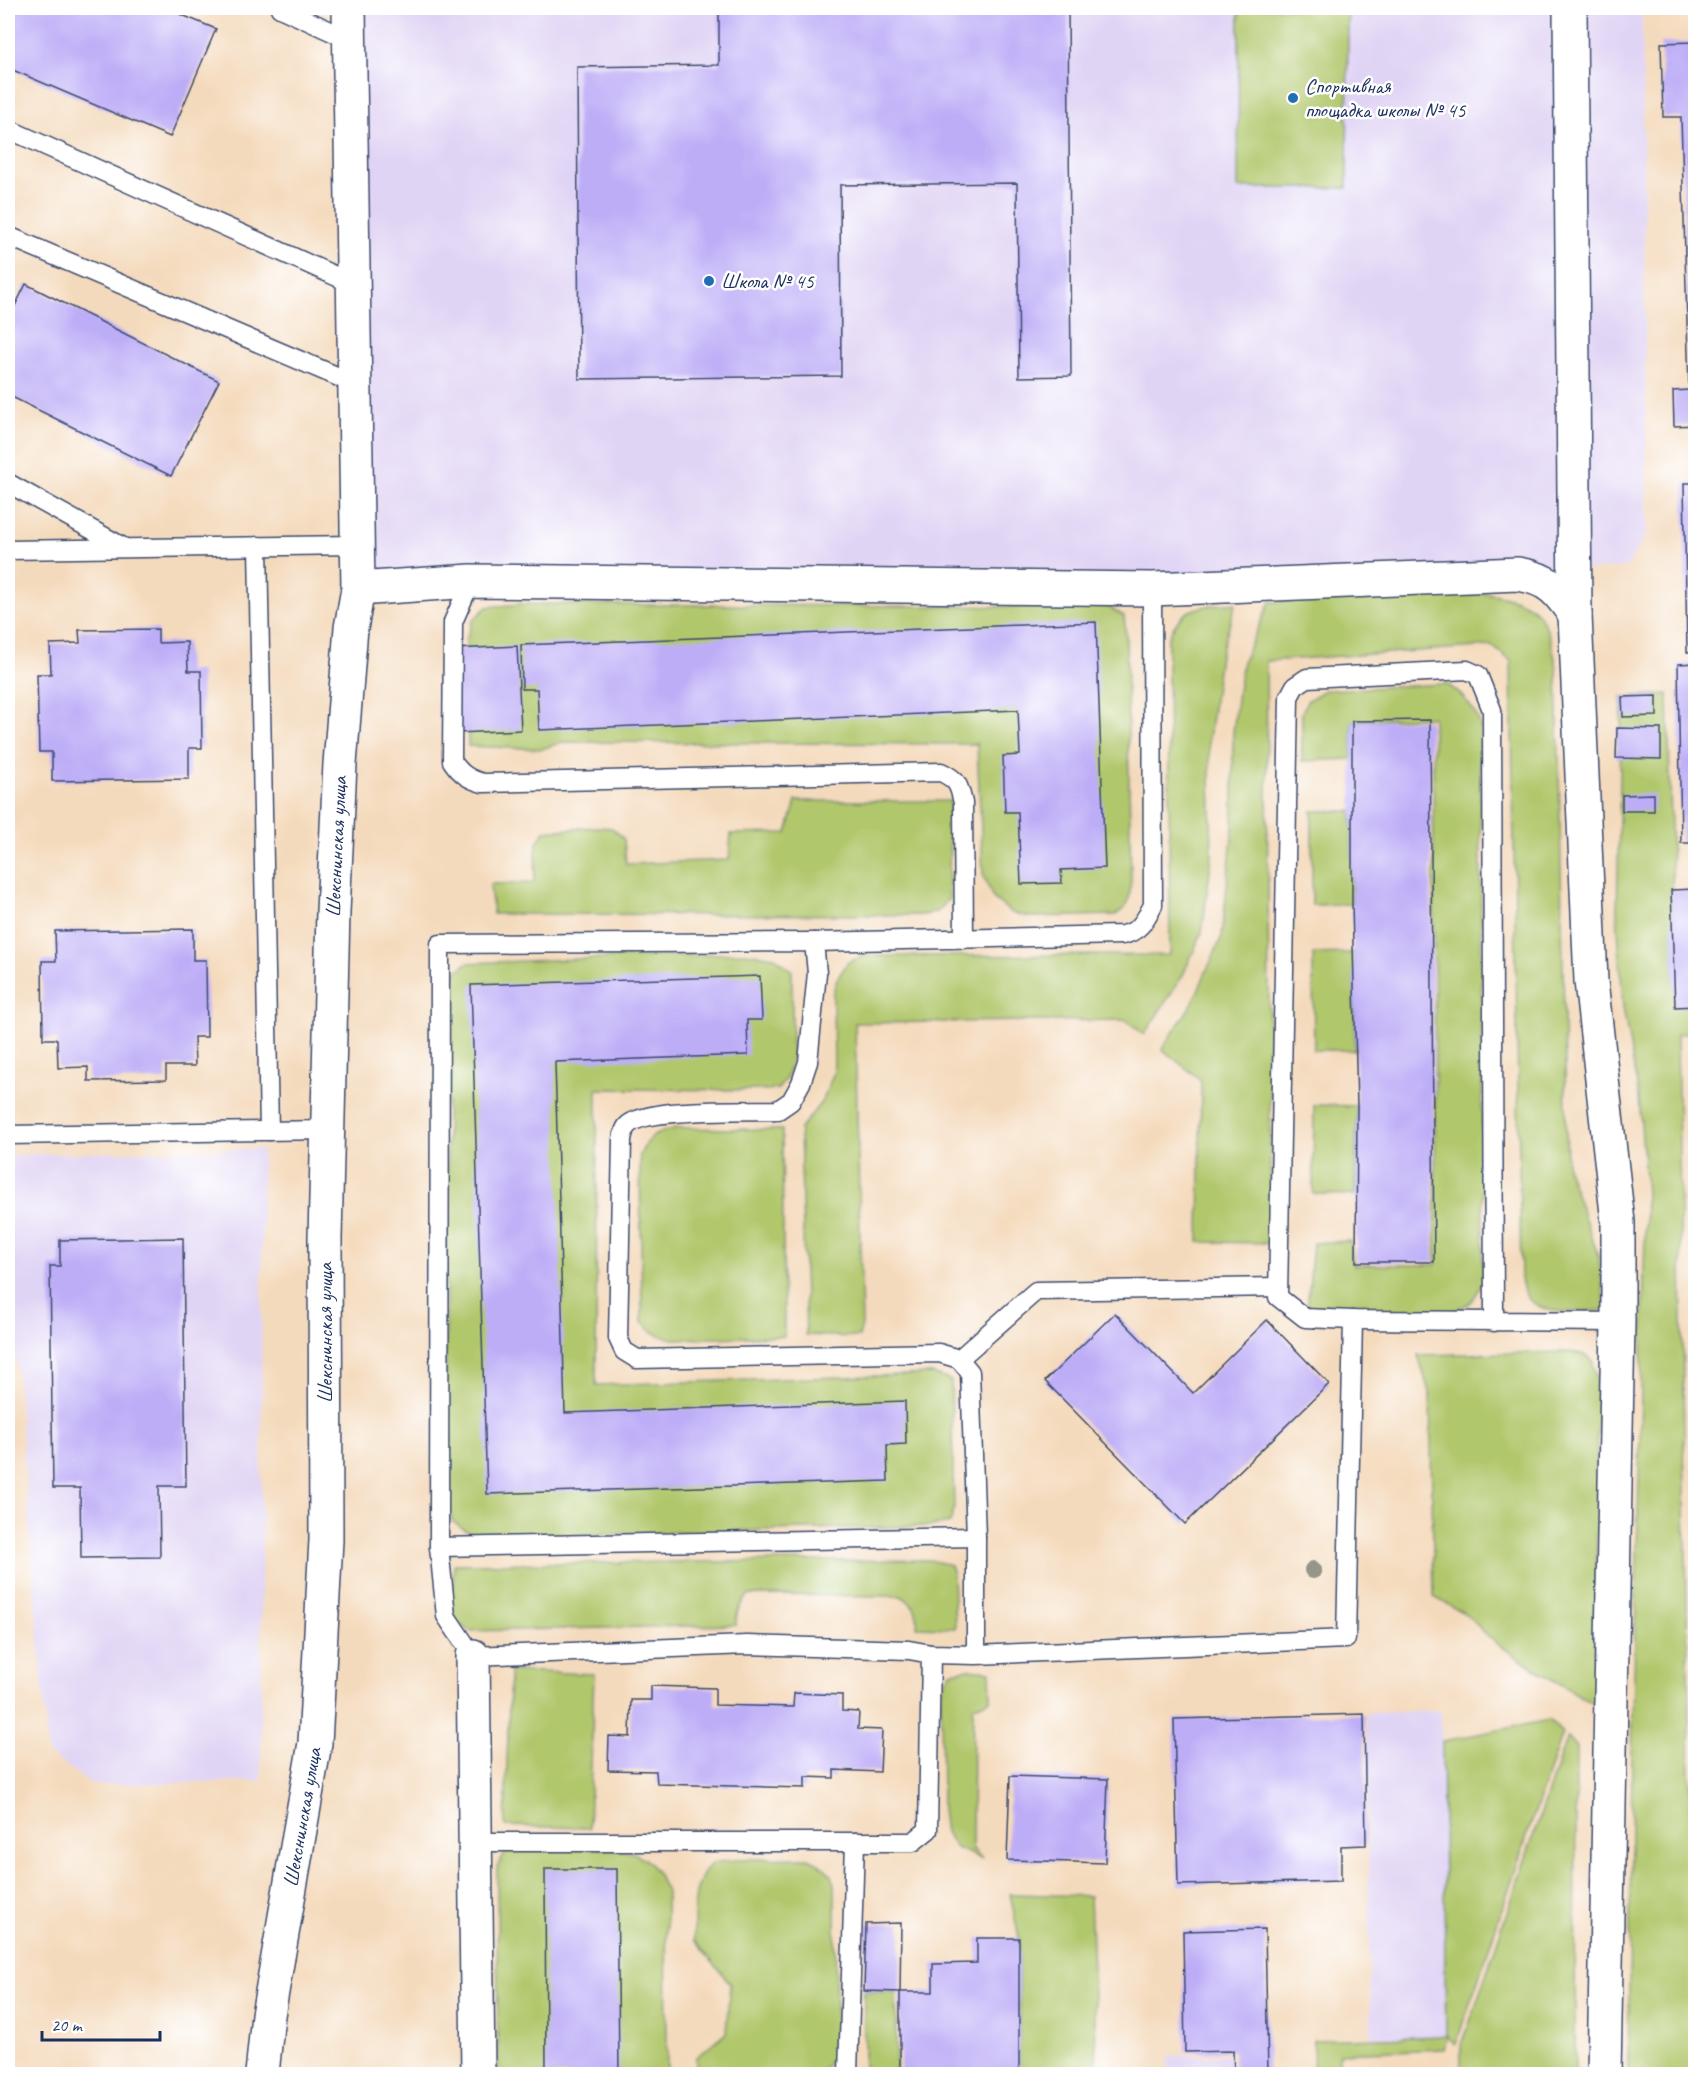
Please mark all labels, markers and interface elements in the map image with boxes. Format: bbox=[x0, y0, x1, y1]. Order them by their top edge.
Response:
place label: Спортивная площадка школы № 45 bbox=[1305, 73, 1467, 123]
marker: Спортивная площадка школы № 45 bbox=[1286, 91, 1300, 105]
place label: Школа № 45 bbox=[721, 268, 815, 294]
marker: Школа № 45 bbox=[702, 274, 716, 288]
street label: Шекснинская улица bbox=[320, 774, 352, 918]
street label: Шекснинская улица bbox=[312, 1261, 338, 1403]
street label: Шекснинская улица bbox=[277, 1744, 327, 1889]
scale bar bbox=[42, 2004, 160, 2042]
text: 20 m bbox=[51, 2014, 84, 2036]

